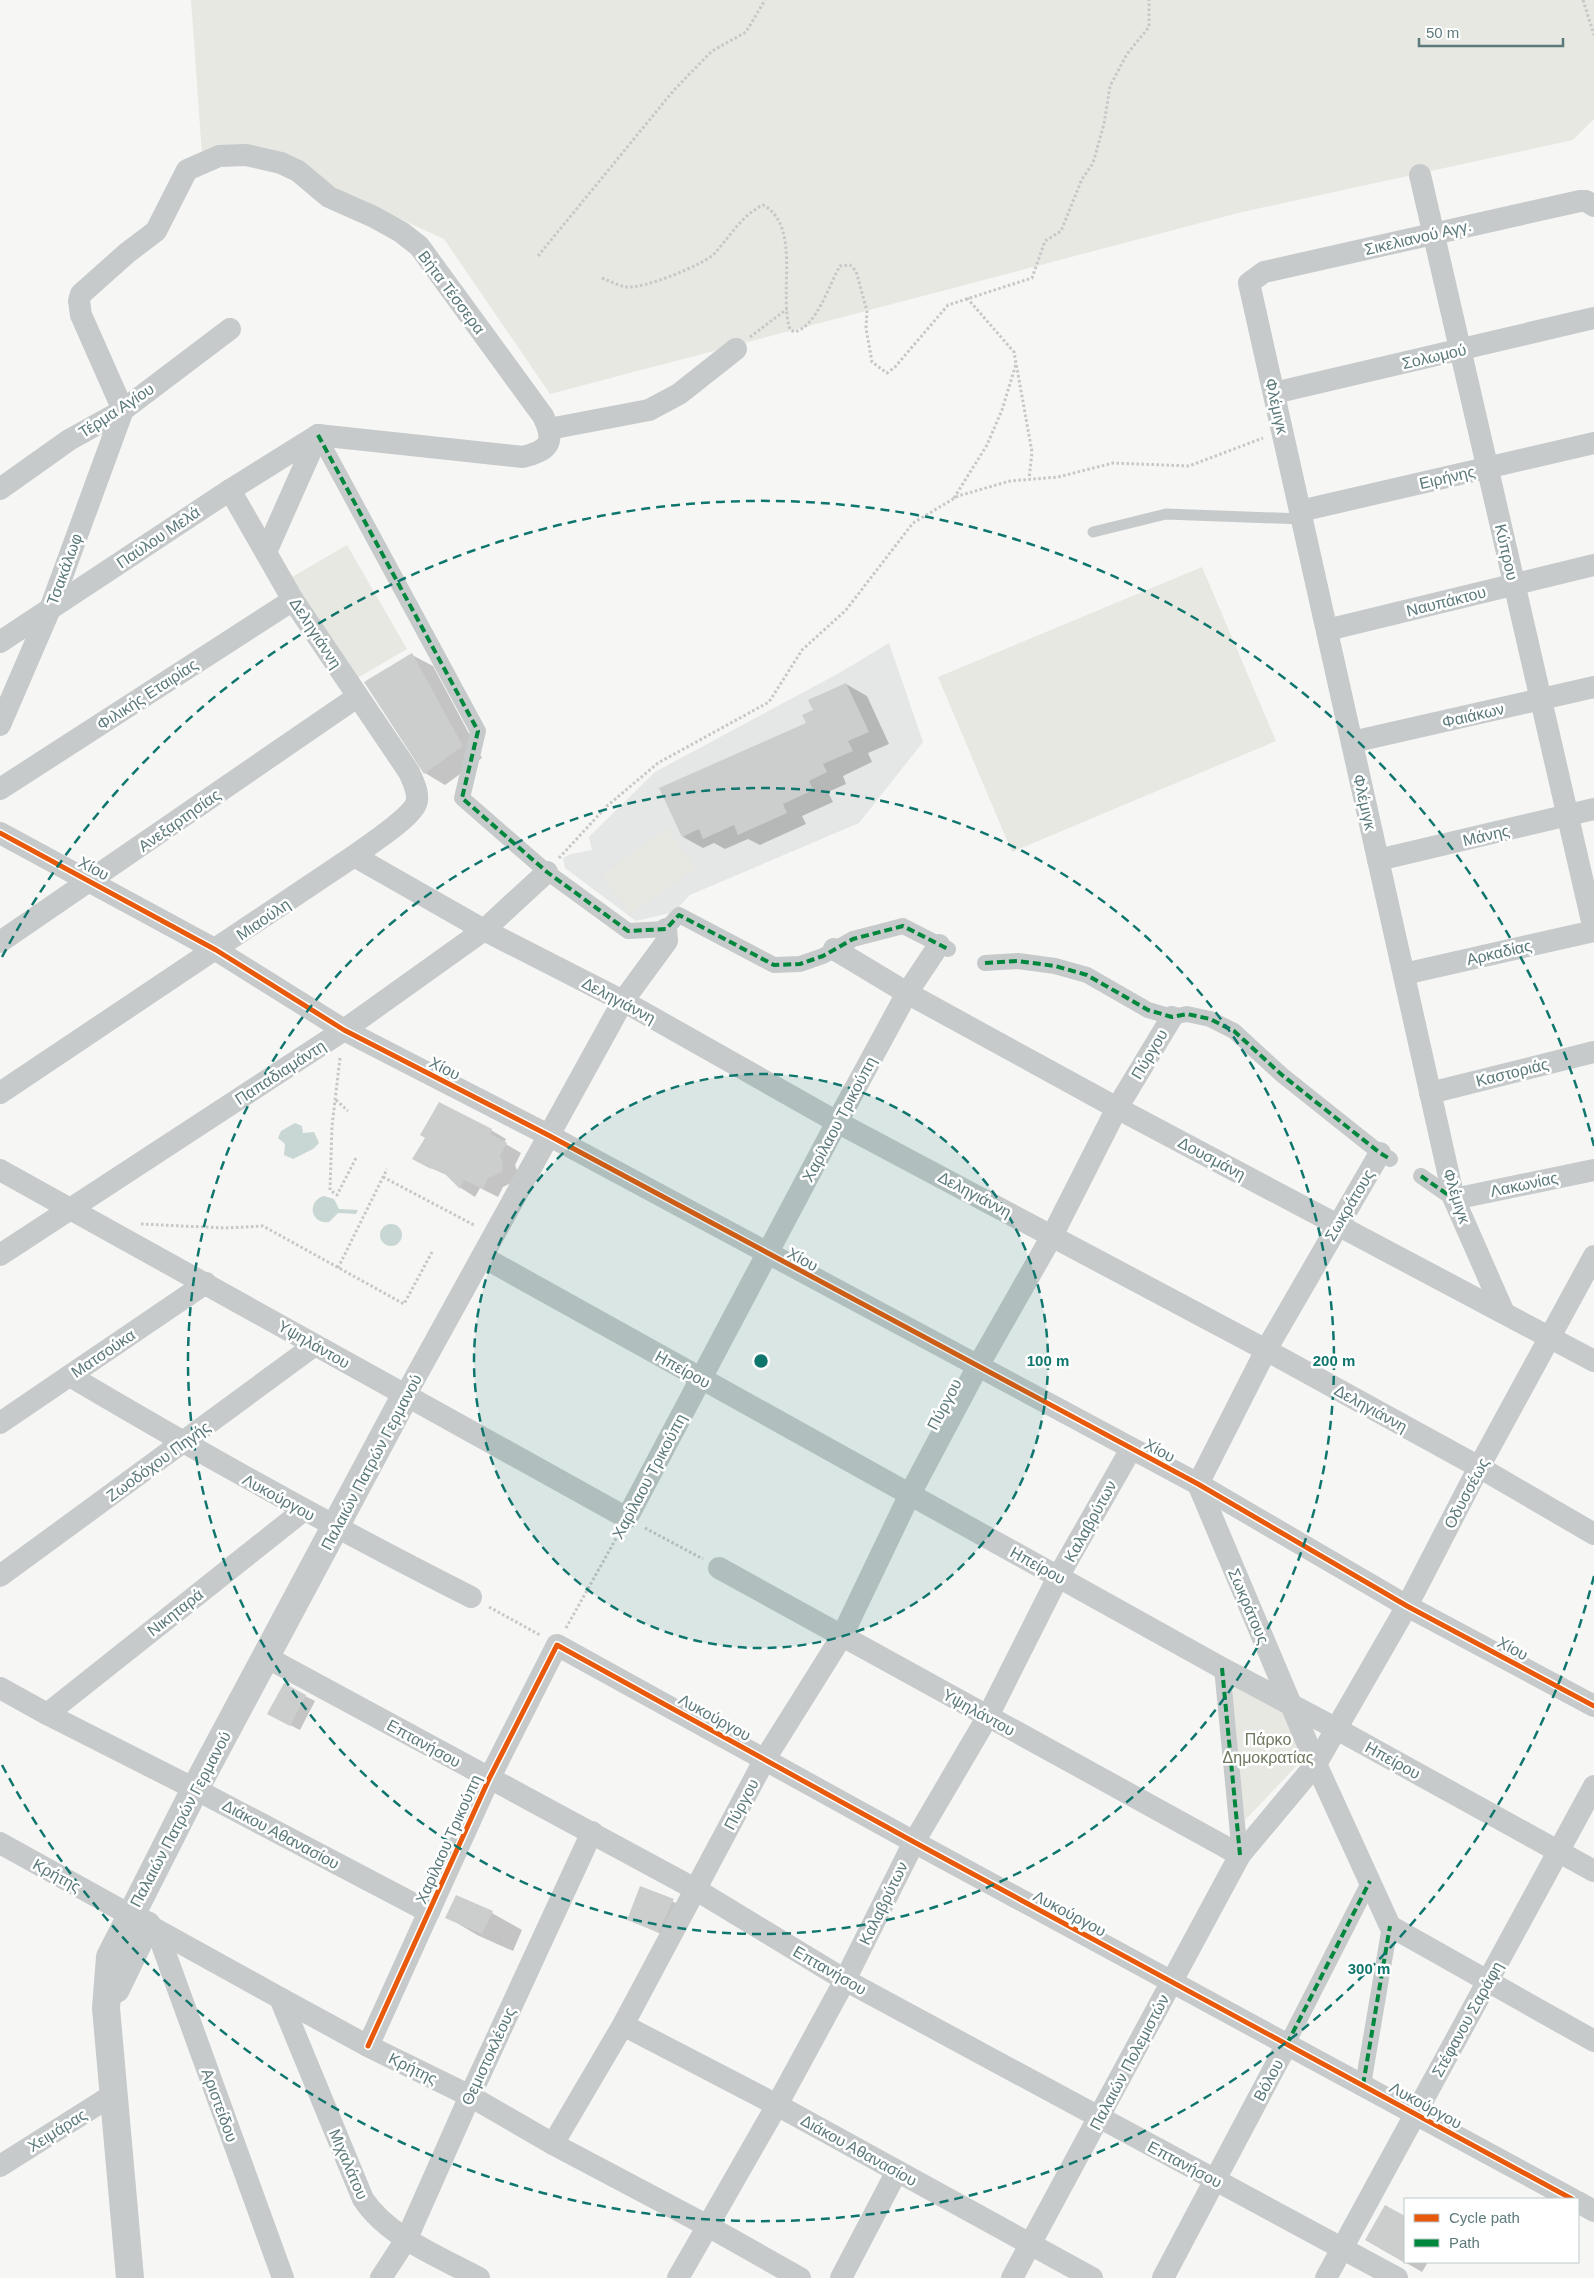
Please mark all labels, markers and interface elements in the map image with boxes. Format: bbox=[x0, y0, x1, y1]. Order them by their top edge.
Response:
scale bar bbox=[1419, 15, 1563, 47]
text: 50 m bbox=[1426, 24, 1459, 41]
street label: Σικελιανού Αγγ. bbox=[1363, 217, 1473, 258]
street label: Βήτα Τέσσερα bbox=[415, 247, 488, 337]
street label: Σολωμού bbox=[1400, 341, 1468, 372]
street label: Φλέμιγκ bbox=[1262, 377, 1291, 437]
street label: Τέρμα Αγίου bbox=[76, 380, 157, 441]
street label: Ειρήνης bbox=[1418, 463, 1477, 492]
street label: Παύλου Μελά bbox=[113, 503, 203, 572]
street label: Κύπρου bbox=[1492, 522, 1521, 582]
street label: Τσακάλωφ bbox=[44, 531, 85, 607]
street label: Ναυπάκτου bbox=[1405, 583, 1488, 620]
street label: Δεληγιάννη bbox=[287, 595, 345, 672]
street label: Φιλικής Εταιρίας bbox=[94, 656, 201, 733]
street label: Φαιάκων bbox=[1440, 700, 1506, 731]
street label: Φλέμιγκ bbox=[1350, 773, 1379, 833]
street label: Ανεξαρτησίας bbox=[135, 786, 224, 856]
street label: Μάνης bbox=[1461, 822, 1511, 849]
street label: Χίου bbox=[76, 853, 112, 883]
street label: Μιαούλη bbox=[233, 895, 293, 943]
street label: Αρκαδίας bbox=[1465, 937, 1534, 968]
street label: Δεληγιάννη bbox=[579, 974, 658, 1027]
street label: Πύργου bbox=[1128, 1026, 1171, 1082]
street label: Παπαδιαμάντη bbox=[232, 1037, 329, 1108]
street label: Χίου bbox=[427, 1054, 463, 1083]
street label: Χαρίλαου Τρικούπη bbox=[799, 1054, 880, 1185]
street label: Καστοριάς bbox=[1474, 1055, 1550, 1090]
street label: Δουσμάνη bbox=[1175, 1134, 1248, 1183]
street label: Σωκράτους bbox=[1321, 1166, 1378, 1244]
street label: Φλέμιγκ bbox=[1440, 1167, 1474, 1227]
street label: Δεληγιάννη bbox=[935, 1168, 1014, 1221]
street label: Λακωνίας bbox=[1489, 1169, 1560, 1200]
street label: Χίου bbox=[785, 1244, 821, 1274]
street label: Υψηλάντου bbox=[275, 1317, 353, 1372]
street label: Ματσούκα bbox=[68, 1326, 138, 1381]
street label: Ηπείρου bbox=[652, 1347, 713, 1391]
centre of rings bbox=[752, 1352, 770, 1370]
text: 100 m bbox=[1027, 1352, 1069, 1369]
text: 200 m bbox=[1313, 1352, 1355, 1369]
street label: Παλαιών Πατρών Γερμανού bbox=[318, 1371, 425, 1553]
street label: Πύργου bbox=[924, 1376, 965, 1433]
street label: Δεληγιάννη bbox=[1331, 1382, 1410, 1435]
street label: Χαρίλαου Τρικούπη bbox=[609, 1411, 690, 1542]
street label: Ζωοδόχου Πηγής bbox=[103, 1418, 214, 1505]
street label: Χίου bbox=[1142, 1435, 1178, 1465]
street label: Οδυσσέως bbox=[1441, 1455, 1492, 1531]
street label: Λυκούργου bbox=[240, 1471, 318, 1524]
street label: Καλαβρύτων bbox=[1061, 1478, 1120, 1565]
street label: Ηπείρου bbox=[1007, 1543, 1068, 1587]
street label: Σωκράτους bbox=[1225, 1566, 1272, 1647]
street label: Νικηταρά bbox=[144, 1585, 206, 1639]
street label: Χίου bbox=[1495, 1633, 1531, 1663]
street label: Υψηλάντου bbox=[940, 1686, 1018, 1739]
street label: Λυκούργου bbox=[676, 1691, 754, 1744]
street label: Επτανήσου bbox=[384, 1716, 464, 1771]
street label: Παλαιών Πατρών Γερμανού bbox=[127, 1728, 234, 1910]
park label: Πάρκο Δημοκρατίας bbox=[1223, 1731, 1314, 1766]
street label: Ηπείρου bbox=[1362, 1738, 1423, 1782]
street label: Χαρίλαου Τρικούπη bbox=[412, 1772, 485, 1906]
street label: Πύργου bbox=[721, 1776, 762, 1833]
street label: Διάκου Αθανασίου bbox=[220, 1797, 342, 1872]
street label: Κρήτης bbox=[30, 1855, 84, 1896]
street label: Καλαβρύτων bbox=[856, 1859, 911, 1948]
street label: Λυκούργου bbox=[1031, 1887, 1109, 1940]
street label: Επτανήσου bbox=[790, 1943, 869, 1998]
street label: Στέφανου Σαράφη bbox=[1429, 1959, 1506, 2080]
text: 300 m bbox=[1348, 1960, 1390, 1977]
street label: Παλαιών Πολεμιστών bbox=[1087, 1992, 1172, 2133]
street label: Θεμιστοκλέους bbox=[458, 2004, 519, 2108]
street label: Κρήτης bbox=[386, 2049, 440, 2088]
street label: Βόλου bbox=[1250, 2057, 1286, 2104]
street label: Αριστείδου bbox=[198, 2066, 241, 2144]
street label: Λυκούργου bbox=[1387, 2079, 1465, 2132]
street label: Χειμάρας bbox=[25, 2106, 90, 2155]
street label: Διάκου Αθανασίου bbox=[798, 2112, 920, 2189]
street label: Μιχαλάτου bbox=[326, 2126, 371, 2202]
street label: Επτανήσου bbox=[1145, 2138, 1225, 2191]
legend bbox=[1404, 2198, 1579, 2263]
text: Cycle path bbox=[1449, 2209, 1520, 2226]
text: Path bbox=[1449, 2234, 1480, 2251]

